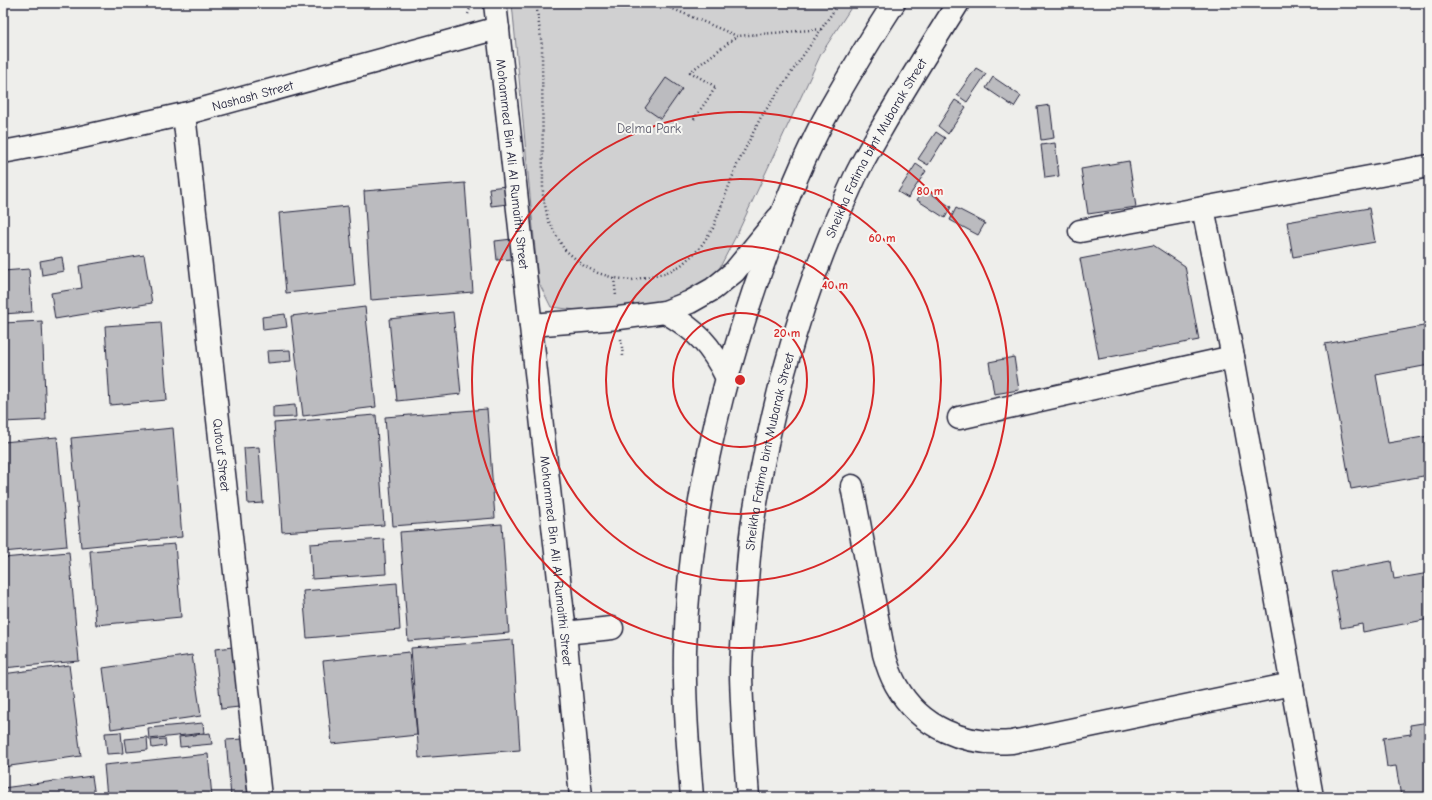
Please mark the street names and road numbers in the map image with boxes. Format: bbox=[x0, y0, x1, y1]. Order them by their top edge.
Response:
street label: Sheikha Fatima bint Mubarak Street bbox=[823, 55, 930, 240]
street label: Mohammed Bin Ali Al Rumaithi Street bbox=[493, 58, 532, 271]
street label: Nashash Street bbox=[210, 77, 296, 114]
street label: Sheikha Fatima bint Mubarak Street bbox=[742, 350, 797, 551]
street label: Qutouf Street bbox=[210, 418, 233, 493]
street label: Mohammed Bin Ali Al Rumaithi Street bbox=[537, 455, 575, 668]

